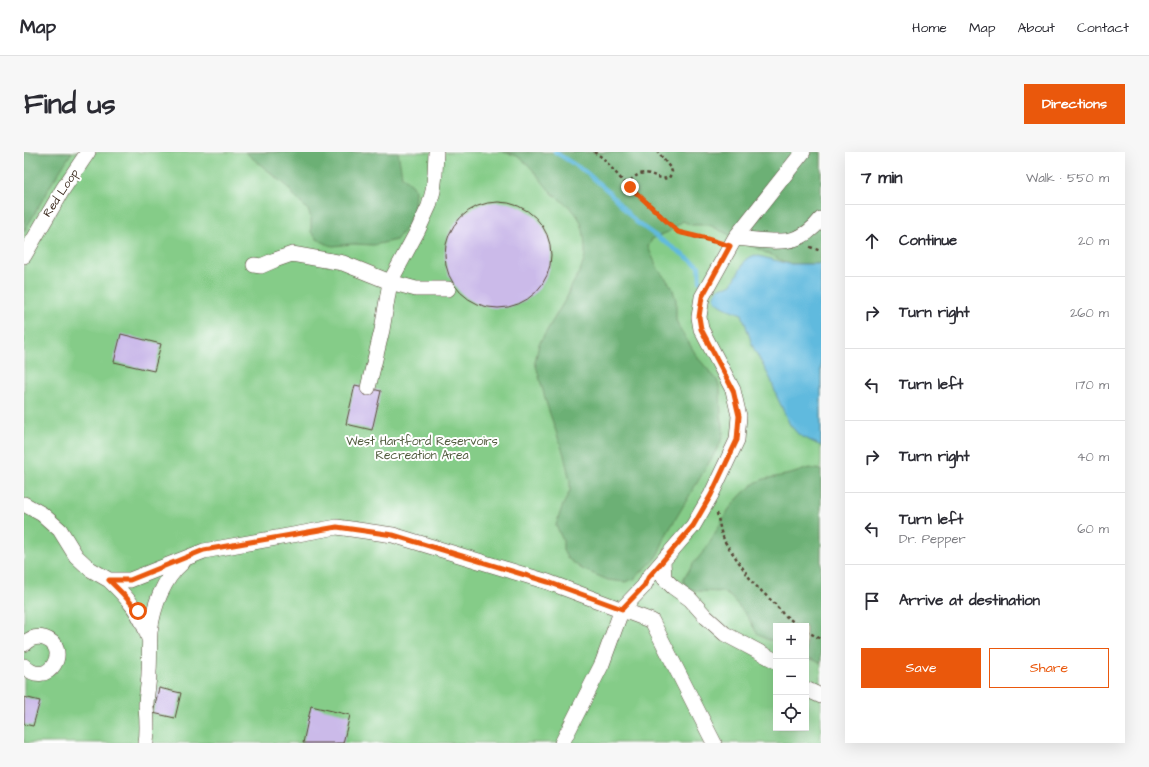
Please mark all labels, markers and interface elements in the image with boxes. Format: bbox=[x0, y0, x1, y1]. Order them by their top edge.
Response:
text: Map bbox=[20, 14, 56, 41]
text: Home bbox=[912, 18, 947, 38]
text: Map bbox=[969, 18, 995, 38]
text: About bbox=[1017, 18, 1055, 38]
text: Contact bbox=[1077, 18, 1129, 38]
button: Directions bbox=[1024, 84, 1125, 124]
text: Find us bbox=[24, 85, 115, 124]
street label: Red Loop bbox=[39, 165, 83, 220]
text: 7 min bbox=[861, 166, 903, 190]
text: Walk · 550 m bbox=[1026, 169, 1109, 187]
route end bbox=[621, 178, 639, 196]
icon: ahead bbox=[861, 230, 883, 252]
text: Continue bbox=[899, 230, 957, 251]
text: 20 m bbox=[1078, 232, 1109, 250]
icon: right bbox=[861, 302, 883, 324]
text: Turn right bbox=[899, 302, 970, 323]
text: 260 m bbox=[1070, 304, 1109, 322]
icon: left bbox=[861, 374, 883, 396]
text: Turn left bbox=[899, 374, 963, 395]
text: 170 m bbox=[1076, 376, 1109, 394]
park label: West Hartford Reservoirs Recreation Area bbox=[346, 433, 498, 464]
icon: right bbox=[861, 446, 883, 468]
text: Turn right bbox=[899, 446, 970, 467]
text: 40 m bbox=[1077, 448, 1109, 466]
text: Turn left bbox=[899, 509, 963, 530]
icon: left bbox=[861, 518, 883, 540]
text: 60 m bbox=[1077, 520, 1109, 538]
text: Dr. Pepper bbox=[899, 530, 966, 548]
icon: arrive bbox=[861, 590, 883, 612]
text: Arrive at destination bbox=[899, 590, 1040, 611]
route start bbox=[129, 602, 147, 620]
map controls bbox=[773, 623, 809, 731]
button: + bbox=[773, 623, 809, 659]
button: Save bbox=[861, 648, 981, 688]
button: Share bbox=[989, 648, 1109, 688]
button: − bbox=[773, 659, 809, 695]
button: locate bbox=[773, 695, 809, 731]

